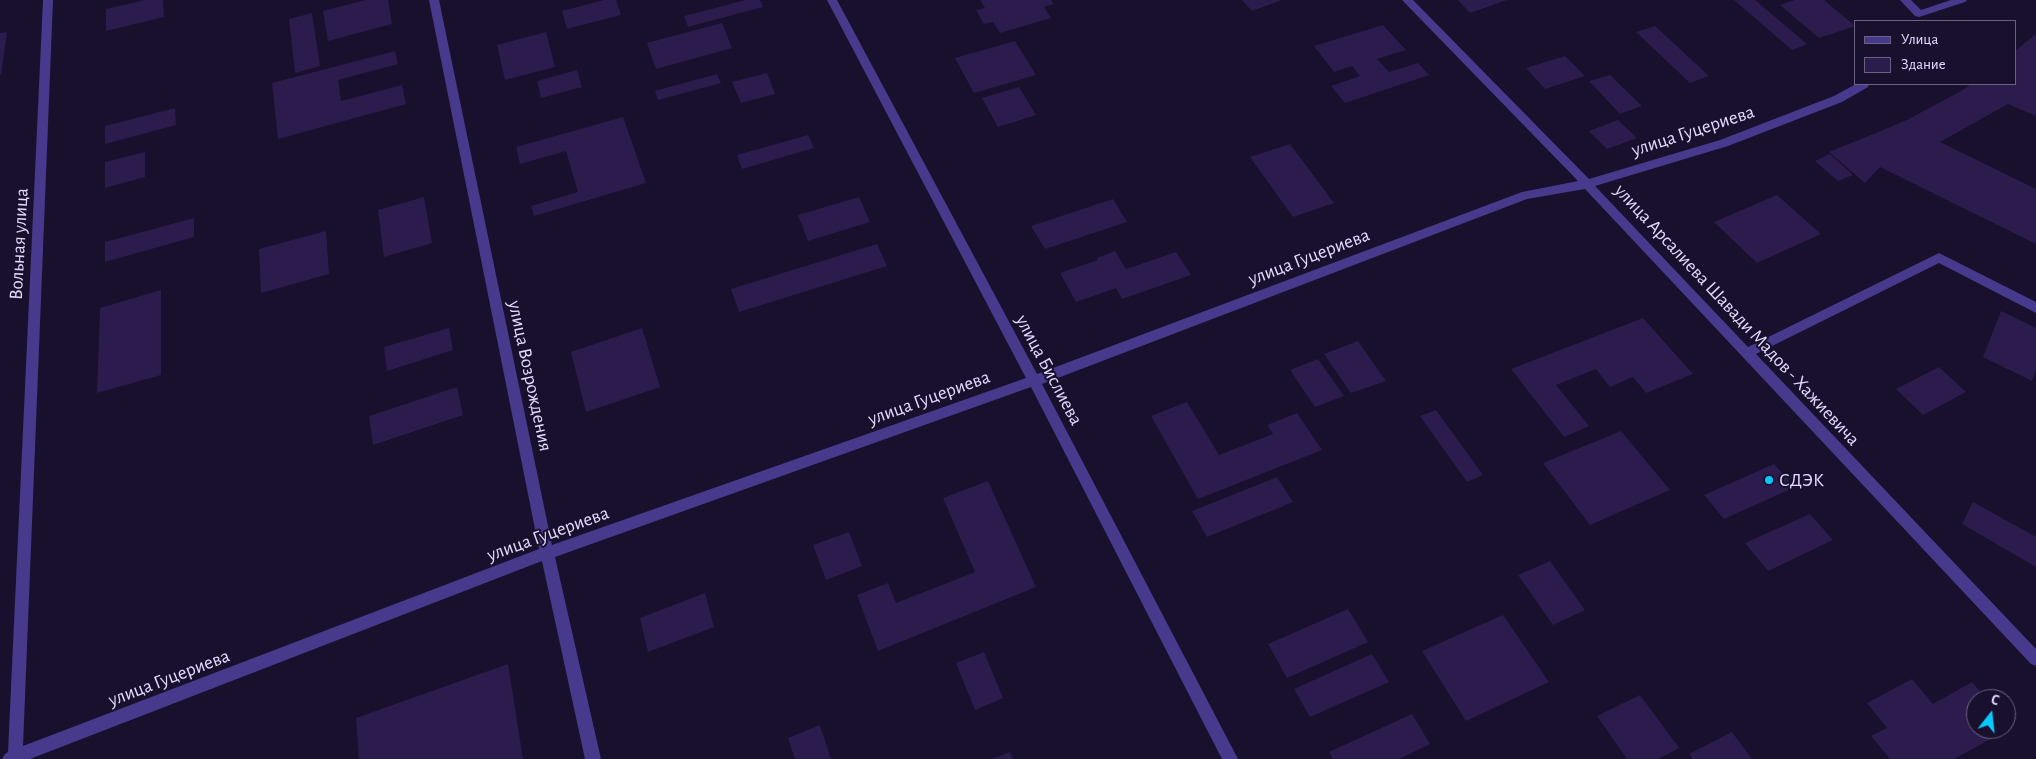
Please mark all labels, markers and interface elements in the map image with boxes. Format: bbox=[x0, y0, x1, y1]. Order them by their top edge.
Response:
legend bbox=[1854, 20, 2016, 85]
text: Улица bbox=[1901, 32, 1938, 47]
text: Здание bbox=[1901, 57, 1946, 72]
street label: улица Гуцериева bbox=[1629, 100, 1757, 162]
street label: улица Арсалиева Шавади Мадов - Хажиевича bbox=[1609, 179, 1865, 451]
street label: Вольная улица bbox=[5, 187, 33, 301]
street label: улица Гуцериева bbox=[1245, 223, 1373, 291]
street label: улица Возрождения bbox=[503, 299, 557, 453]
street label: улица Бислиева bbox=[1010, 311, 1088, 429]
street label: улица Гуцериева bbox=[865, 365, 993, 431]
place label: СДЭК bbox=[1779, 469, 1824, 491]
marker: СДЭК bbox=[1763, 474, 1775, 486]
street label: улица Гуцериева bbox=[484, 501, 612, 567]
street label: улица Гуцериева bbox=[105, 644, 233, 712]
north arrow bbox=[1966, 689, 2016, 739]
text: С bbox=[1989, 693, 2001, 708]

